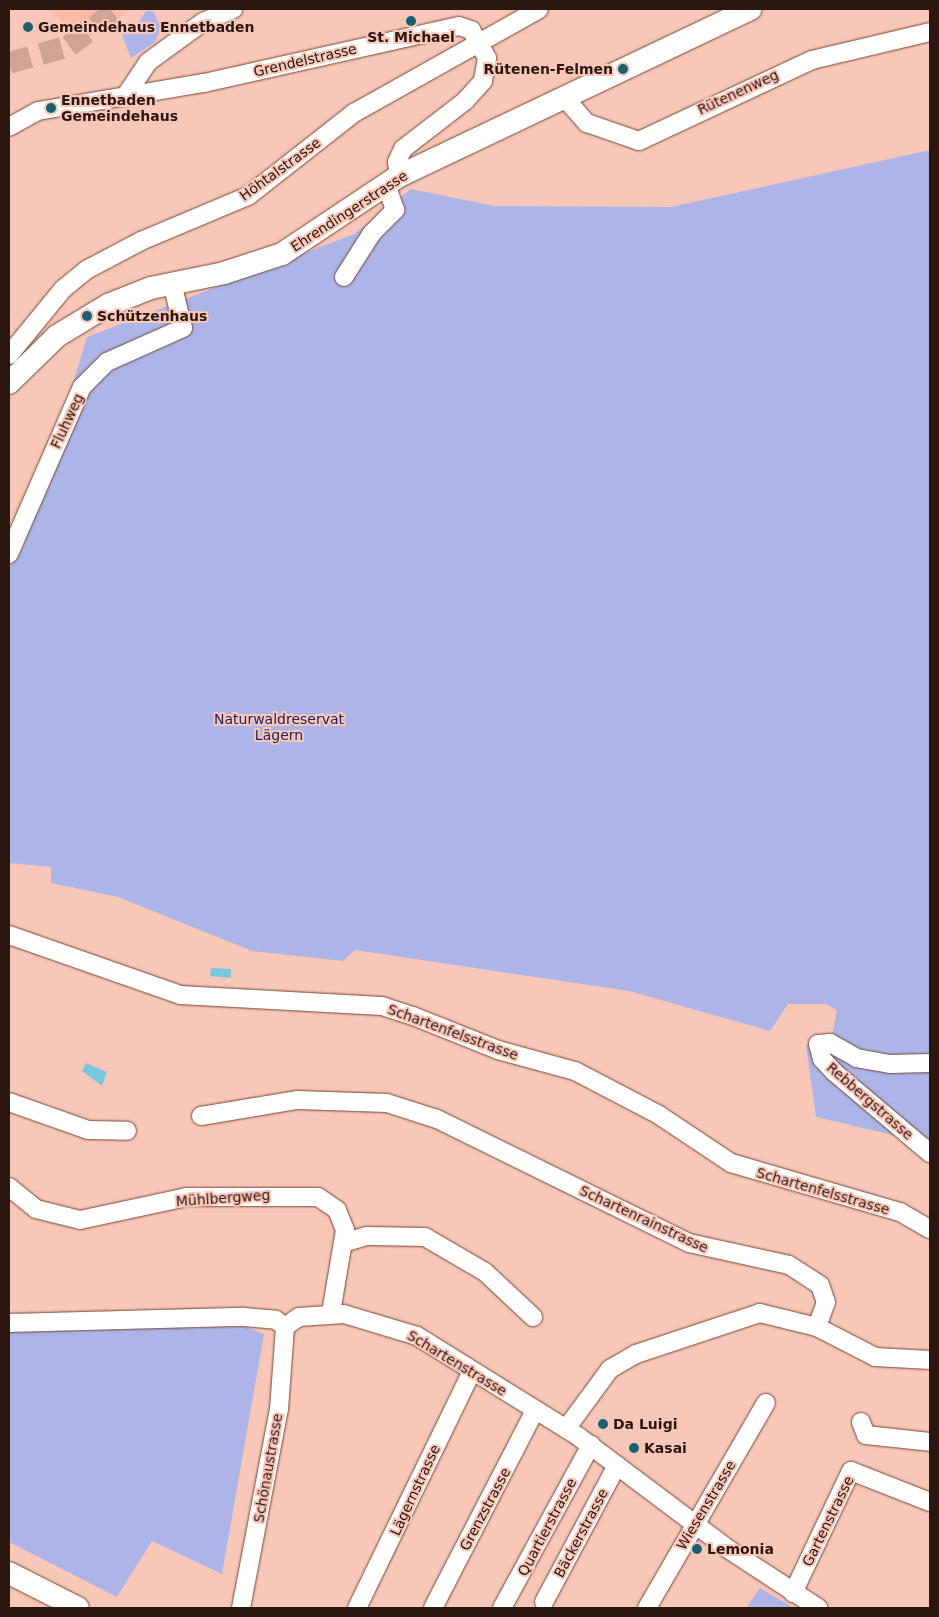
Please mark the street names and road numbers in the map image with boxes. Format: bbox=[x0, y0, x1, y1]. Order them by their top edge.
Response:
street label: Grendelstrasse bbox=[252, 40, 358, 80]
street label: Rütenenweg bbox=[695, 66, 781, 118]
street label: Höhtalstrasse bbox=[236, 134, 324, 204]
street label: Ehrendingerstrasse bbox=[287, 167, 411, 255]
street label: Fluhweg bbox=[47, 391, 87, 451]
street label: Schartenfelsstrasse bbox=[385, 1001, 521, 1063]
street label: Rebbergstrasse bbox=[823, 1059, 917, 1143]
street label: Schartenfelsstrasse bbox=[754, 1164, 892, 1218]
street label: Schartenrainstrasse bbox=[577, 1182, 711, 1256]
street label: Mühlbergweg bbox=[175, 1186, 271, 1210]
street label: Schartenstrasse bbox=[404, 1327, 510, 1399]
street label: Schönaustrasse bbox=[250, 1412, 286, 1524]
street label: Lägernstrasse bbox=[387, 1442, 443, 1538]
street label: Wiesenstrasse bbox=[673, 1457, 739, 1553]
street label: Grenzstrasse bbox=[456, 1465, 514, 1553]
street label: Gartenstrasse bbox=[799, 1473, 857, 1569]
street label: Quartierstrasse bbox=[514, 1475, 580, 1579]
street label: Bäckerstrasse bbox=[551, 1486, 611, 1580]

